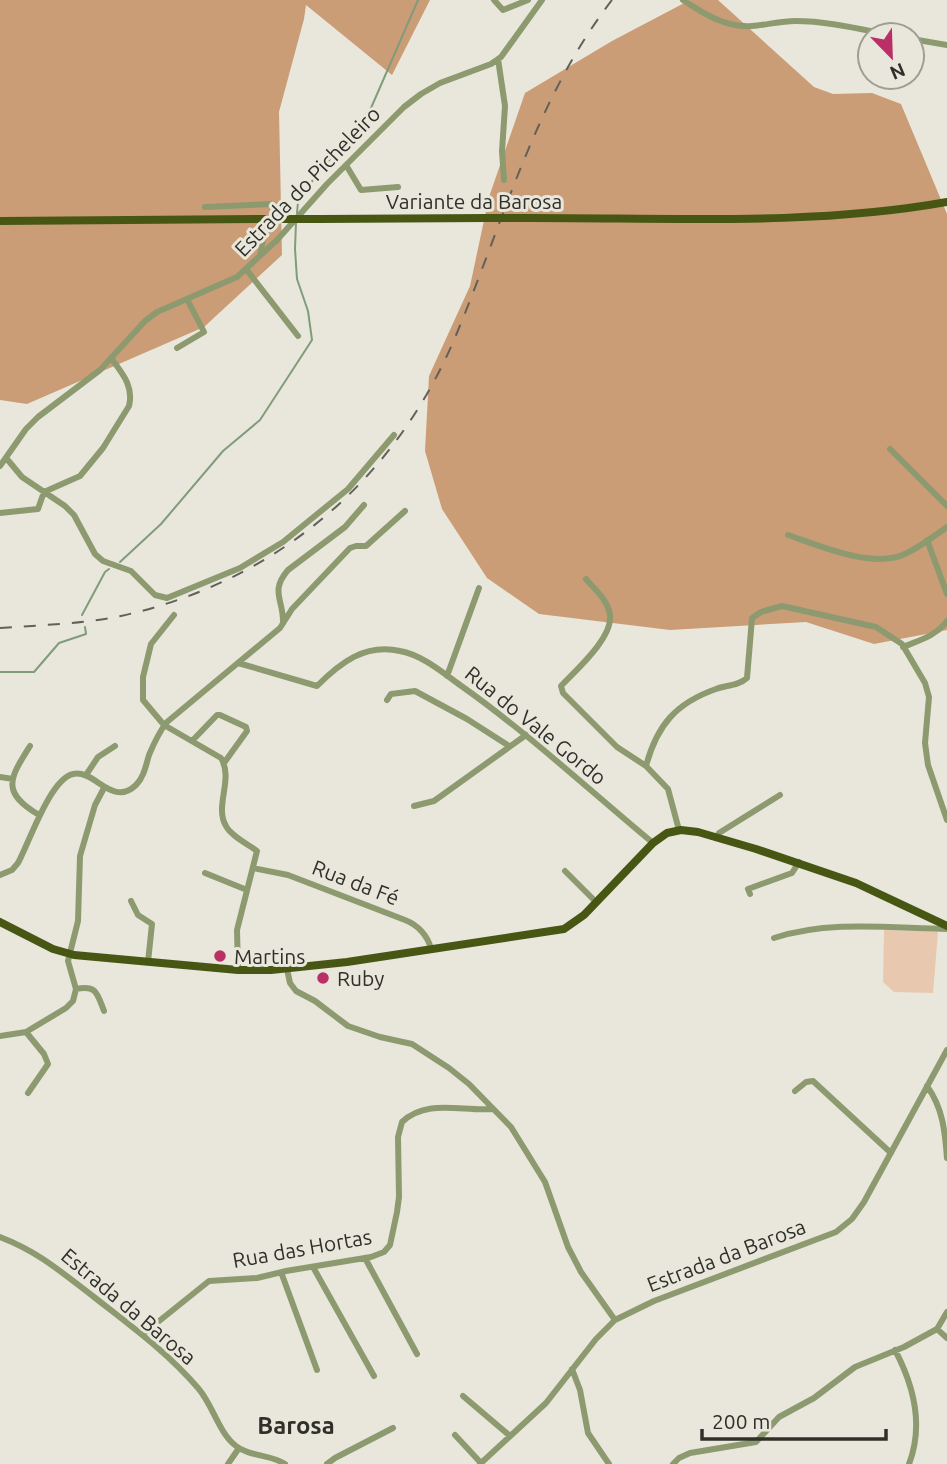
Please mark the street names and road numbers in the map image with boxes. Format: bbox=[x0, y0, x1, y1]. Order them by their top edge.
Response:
street label: Estrada do Picheleiro bbox=[229, 101, 385, 261]
street label: Variante da Barosa bbox=[386, 189, 562, 213]
street label: Rua do Vale Gordo bbox=[461, 661, 611, 789]
street label: Rua da Fé bbox=[309, 854, 403, 910]
street label: Estrada da Barosa bbox=[643, 1214, 809, 1296]
street label: Rua das Hortas bbox=[231, 1224, 373, 1272]
street label: Estrada da Barosa bbox=[57, 1243, 201, 1369]

